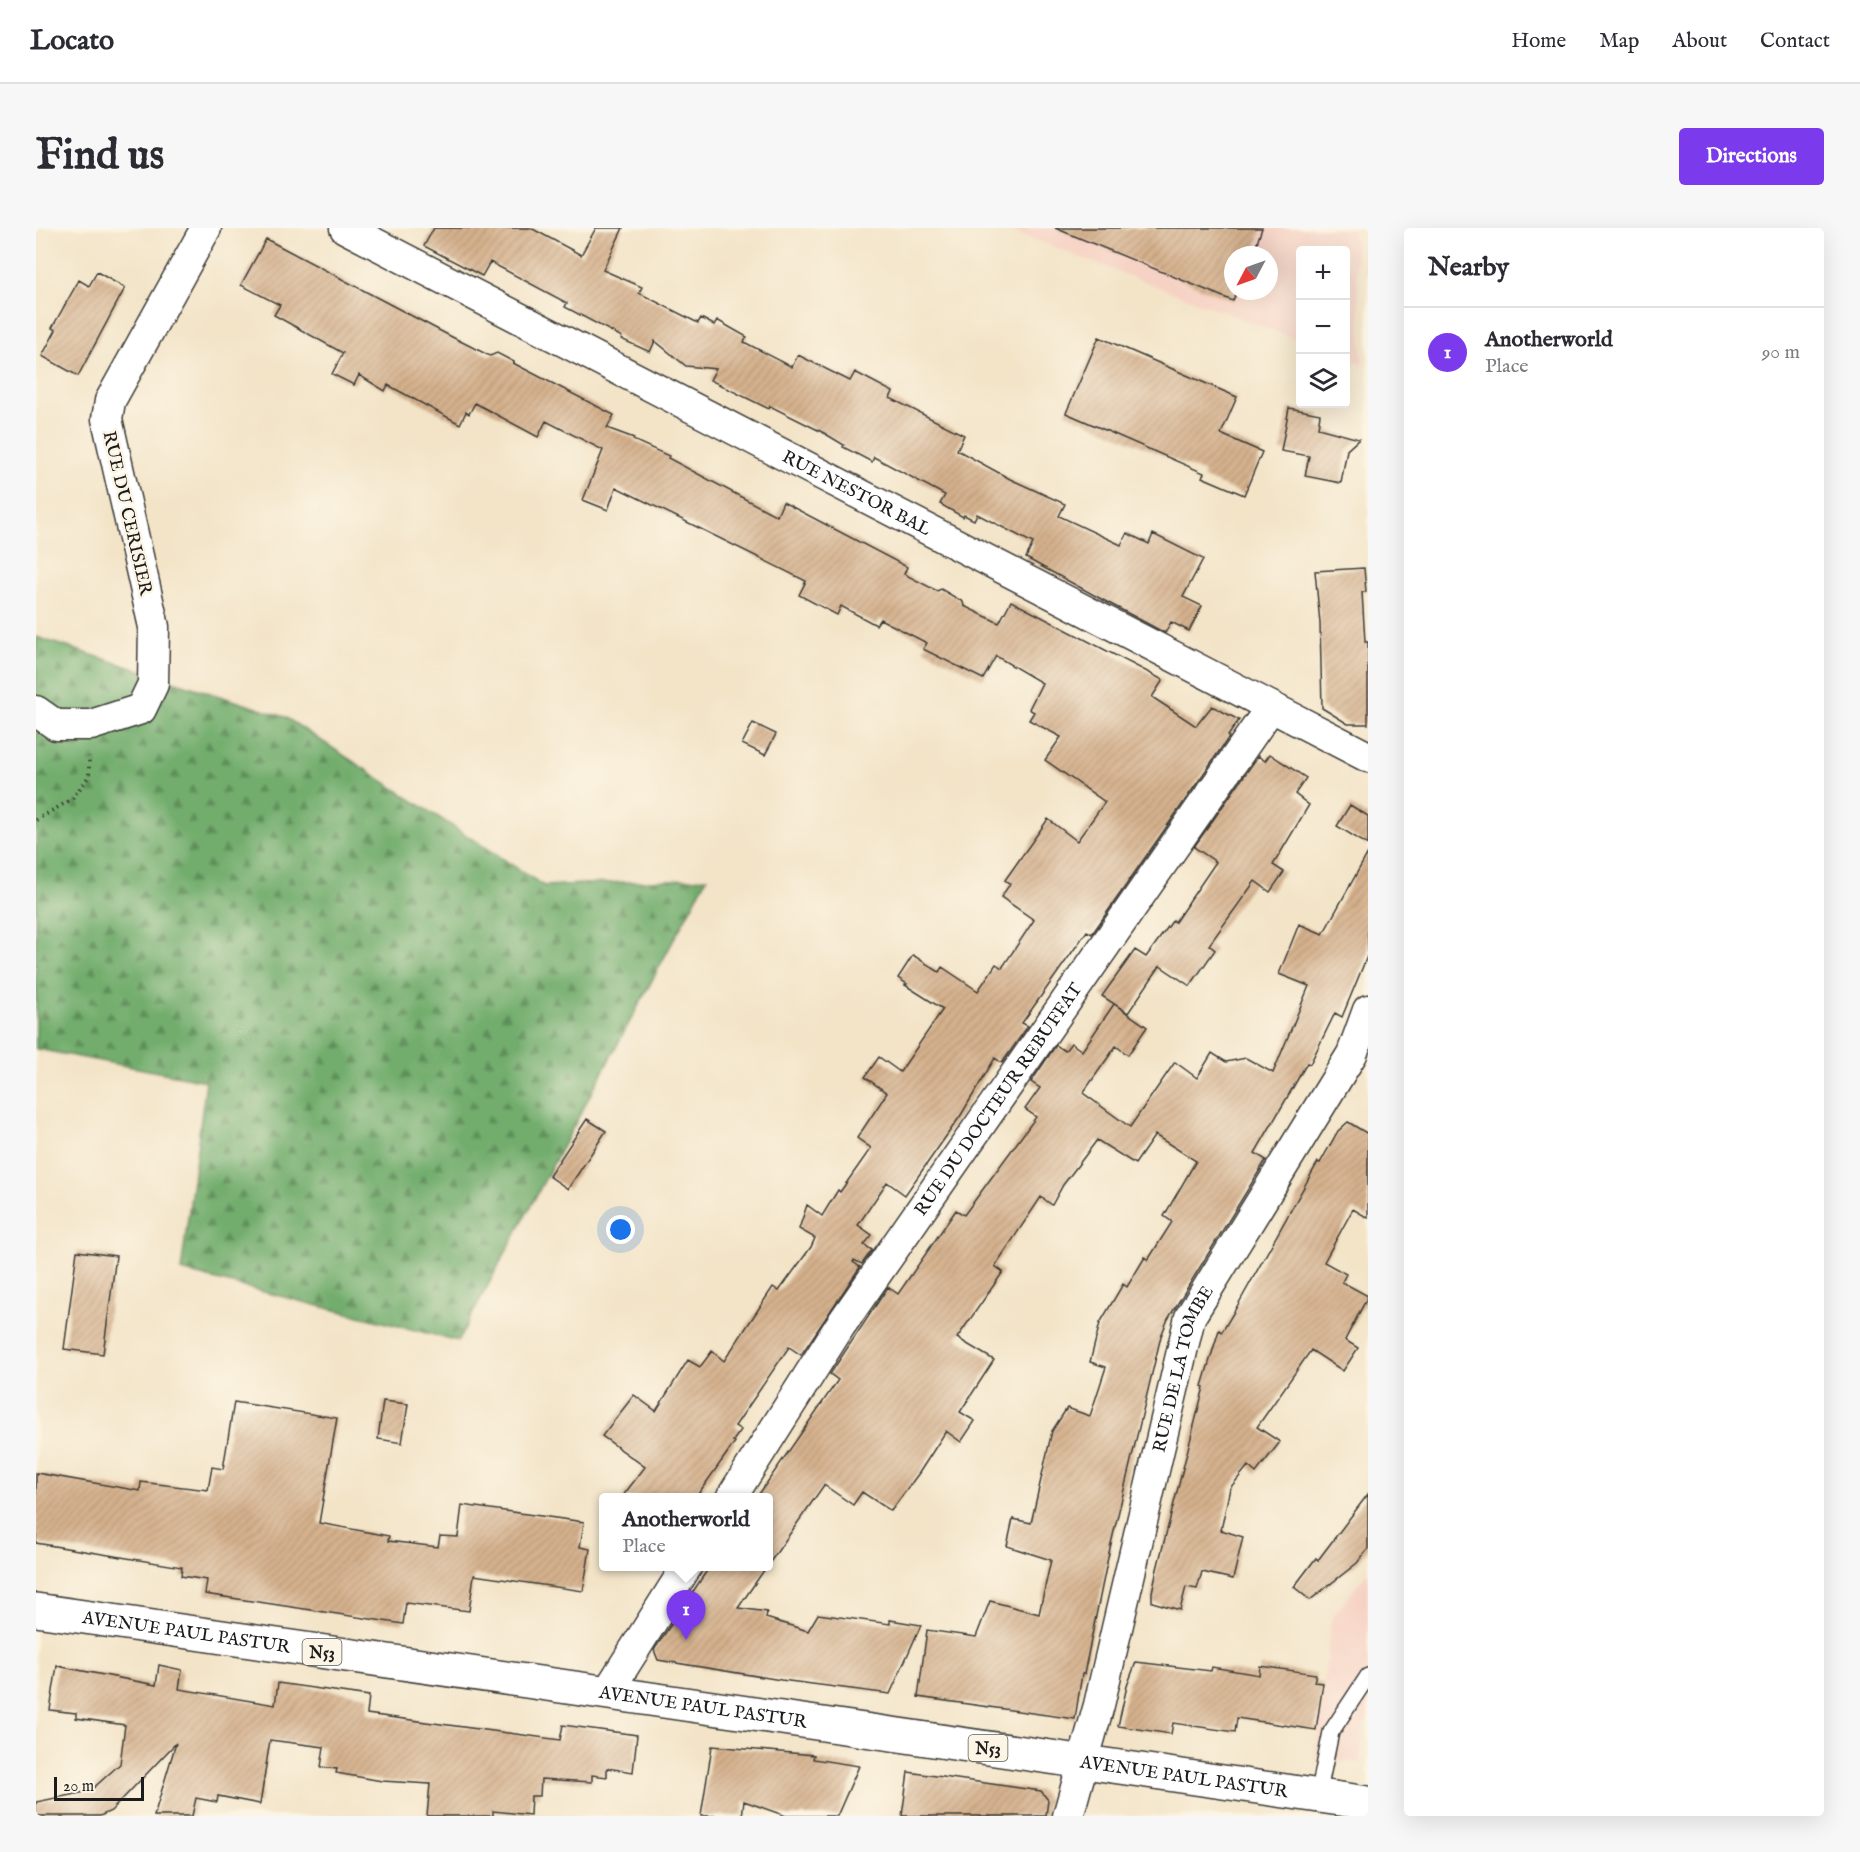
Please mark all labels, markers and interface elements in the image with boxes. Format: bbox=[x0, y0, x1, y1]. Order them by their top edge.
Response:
text: Locato bbox=[30, 24, 114, 59]
text: Home bbox=[1511, 28, 1566, 55]
text: Map bbox=[1599, 28, 1639, 55]
text: About bbox=[1672, 28, 1727, 55]
text: Contact bbox=[1760, 28, 1830, 55]
button: Directions bbox=[1679, 128, 1824, 185]
text: Find us bbox=[36, 130, 164, 183]
north arrow bbox=[1224, 246, 1278, 300]
map controls bbox=[1296, 246, 1350, 408]
button: + bbox=[1296, 246, 1350, 300]
text: Nearby bbox=[1428, 251, 1509, 284]
button: − bbox=[1296, 300, 1350, 354]
text: Anotherworld bbox=[1485, 326, 1613, 354]
text: 1 bbox=[1444, 340, 1451, 365]
text: 90 m bbox=[1762, 340, 1800, 365]
button: layers bbox=[1296, 354, 1350, 408]
text: Place bbox=[1485, 354, 1528, 379]
street label: RUE DU CERISIER bbox=[96, 429, 157, 599]
street label: RUE NESTOR BAL bbox=[778, 446, 934, 542]
street label: RUE DU DOCTEUR REBUFFAT bbox=[910, 979, 1088, 1221]
your location bbox=[606, 1215, 635, 1244]
street label: RUE DE LA TOMBE bbox=[1149, 1282, 1219, 1455]
popup bbox=[599, 1493, 773, 1571]
text: Anotherworld bbox=[622, 1506, 750, 1534]
text: Place bbox=[622, 1534, 666, 1559]
pin: 1 bbox=[666, 1590, 706, 1640]
street label: AVENUE PAUL PASTUR bbox=[80, 1607, 293, 1660]
road number: N53 bbox=[302, 1639, 342, 1665]
street label: AVENUE PAUL PASTUR bbox=[596, 1682, 810, 1735]
road number: N53 bbox=[968, 1735, 1008, 1761]
street label: AVENUE PAUL PASTUR bbox=[1077, 1751, 1291, 1804]
scale bar bbox=[54, 1774, 144, 1802]
text: 20 m bbox=[63, 1777, 94, 1797]

